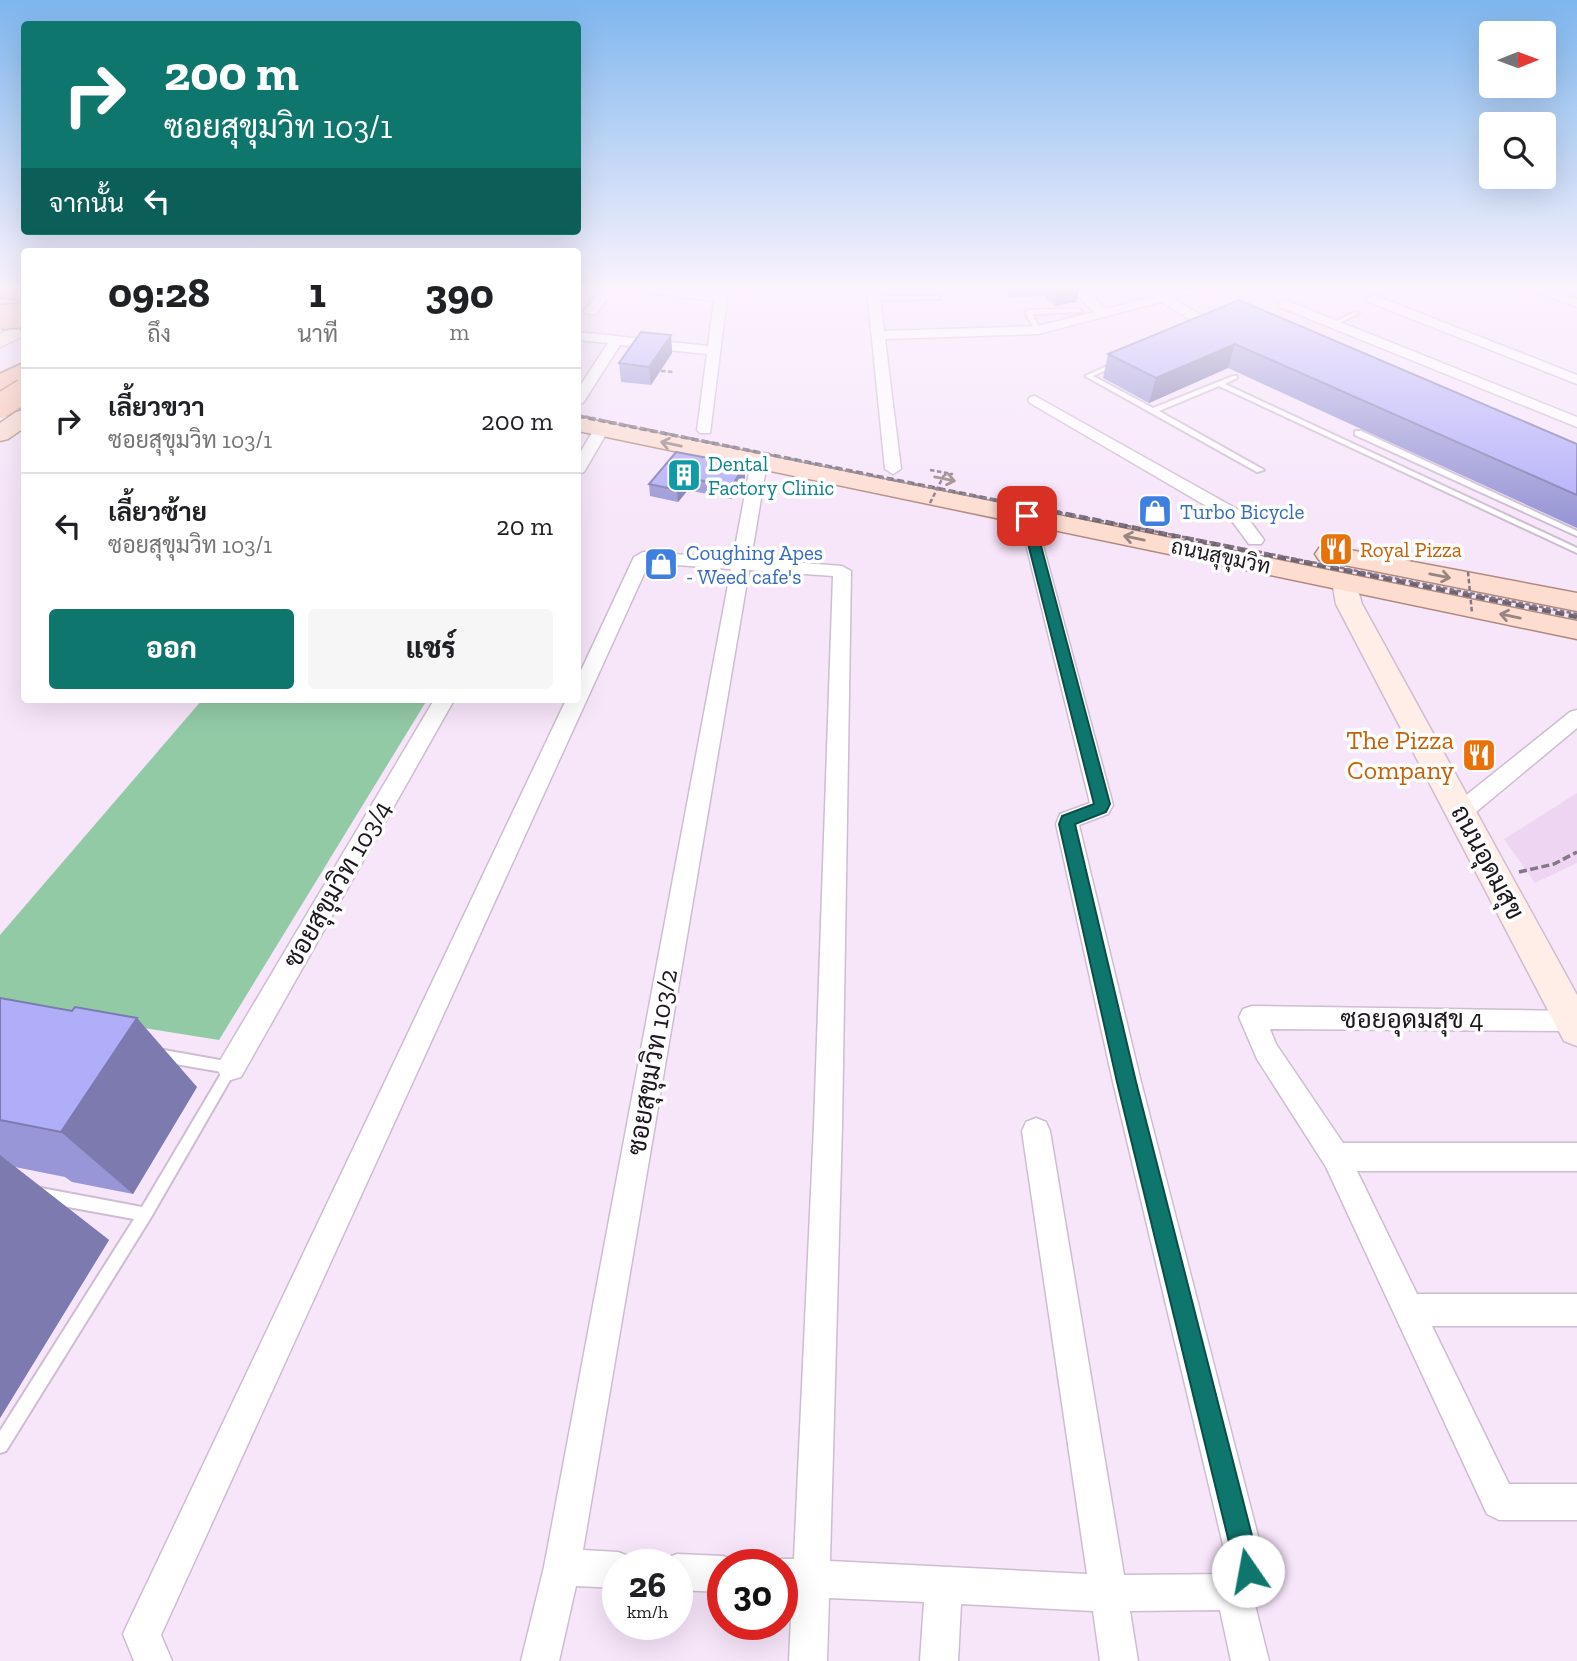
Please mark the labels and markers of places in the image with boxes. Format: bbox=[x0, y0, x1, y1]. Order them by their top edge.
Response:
place label: Dental Factory Clinic bbox=[708, 451, 834, 500]
building icon: Dental Factory Clinic bbox=[665, 456, 703, 494]
pin bbox=[997, 486, 1057, 546]
shop icon: Turbo Bicycle bbox=[1136, 492, 1174, 530]
place label: Turbo Bicycle bbox=[1180, 499, 1304, 524]
restaurant icon: Royal Pizza bbox=[1317, 530, 1355, 568]
place label: Royal Pizza bbox=[1360, 537, 1462, 562]
place label: Coughing Apes - Weed cafe's bbox=[686, 540, 823, 589]
shop icon: Coughing Apes - Weed cafe's bbox=[642, 545, 680, 583]
place label: The Pizza Company bbox=[1346, 724, 1455, 786]
restaurant icon: The Pizza Company bbox=[1460, 736, 1498, 774]

